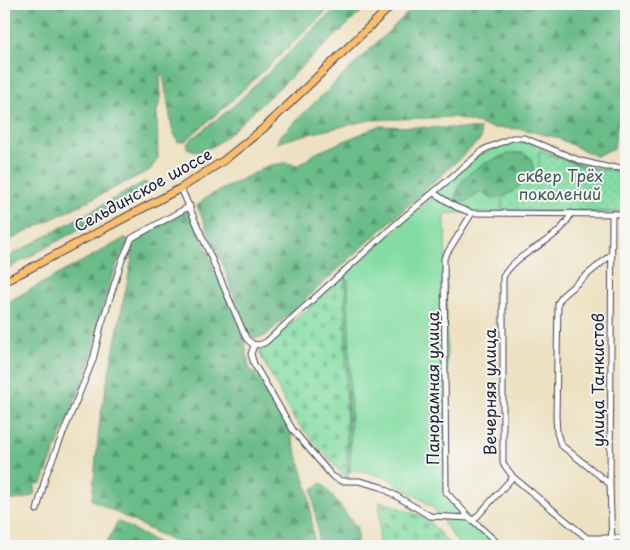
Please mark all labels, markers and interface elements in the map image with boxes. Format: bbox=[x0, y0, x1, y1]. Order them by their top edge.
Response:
street label: Сельдинское шоссе bbox=[69, 141, 216, 237]
park label: сквер Трёх поколений bbox=[517, 163, 603, 205]
street label: Панорамная улица bbox=[420, 311, 444, 465]
street label: улица Танкистов bbox=[585, 313, 609, 447]
street label: Вечерняя улица bbox=[477, 329, 501, 455]

